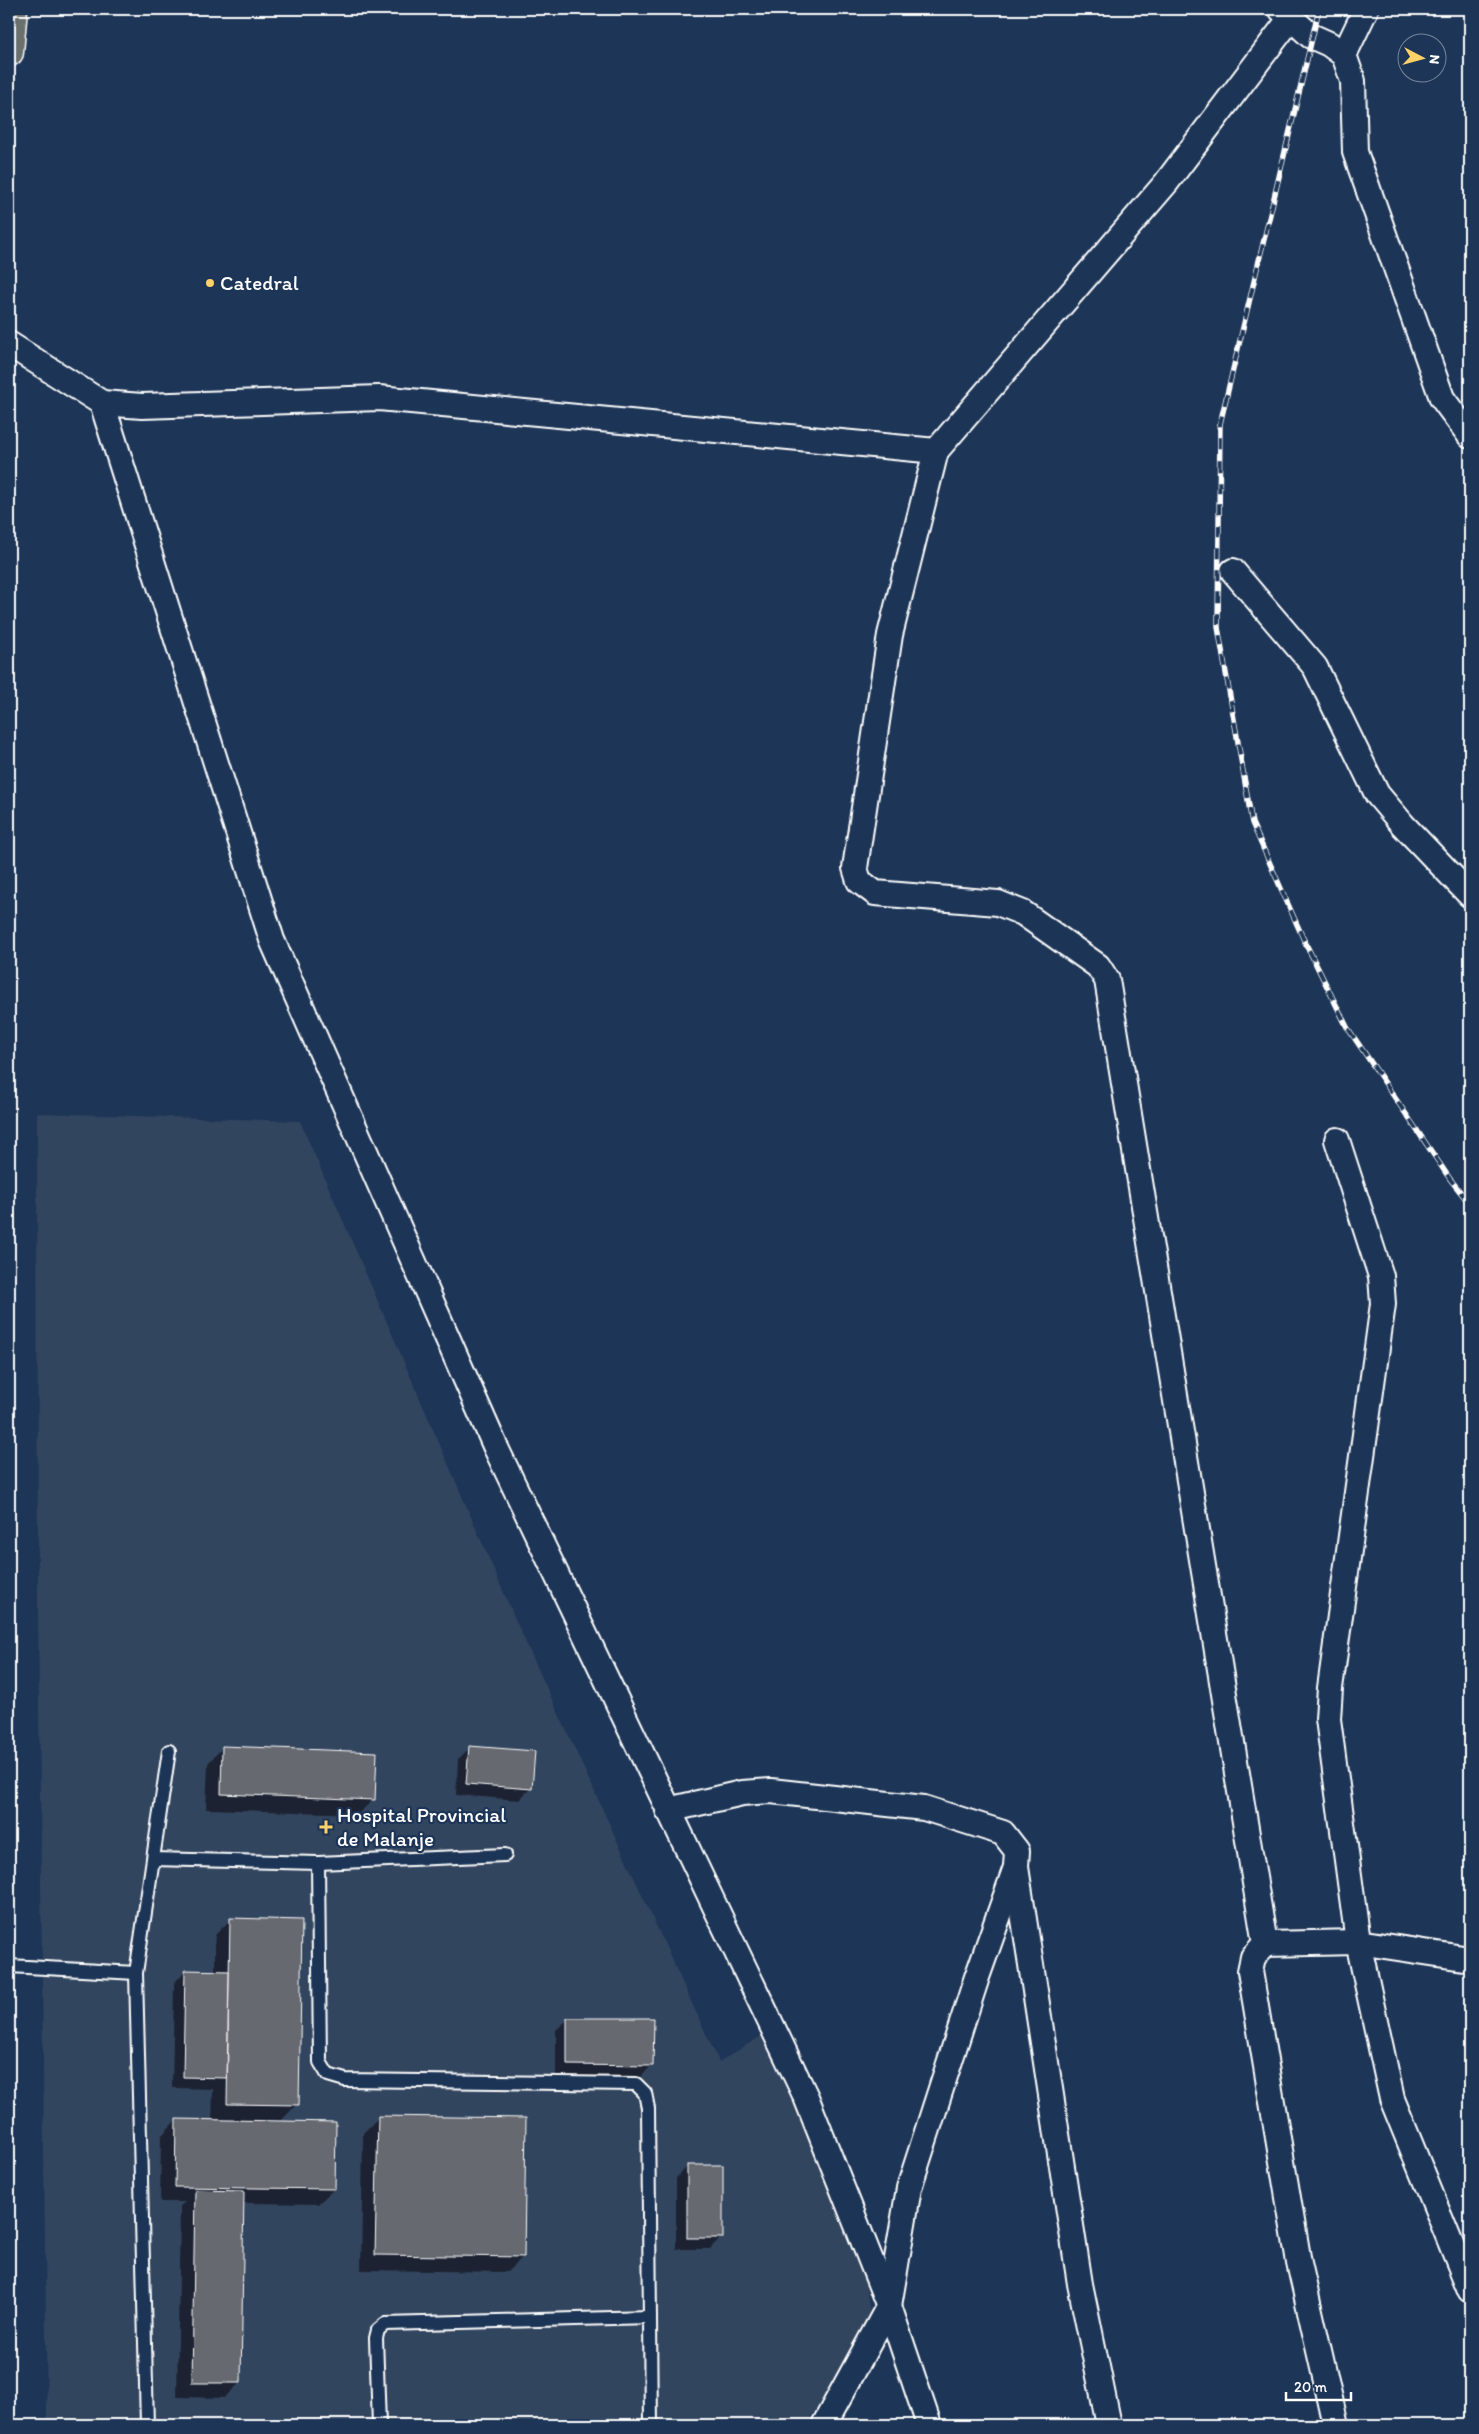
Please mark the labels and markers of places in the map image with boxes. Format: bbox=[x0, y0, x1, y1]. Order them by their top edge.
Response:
place label: Catedral bbox=[220, 270, 299, 295]
marker: Catedral bbox=[204, 277, 216, 289]
place label: Hospital Provincial de Malanje bbox=[337, 1802, 506, 1851]
marker: Hospital Provincial de Malanje bbox=[319, 1820, 333, 1834]

